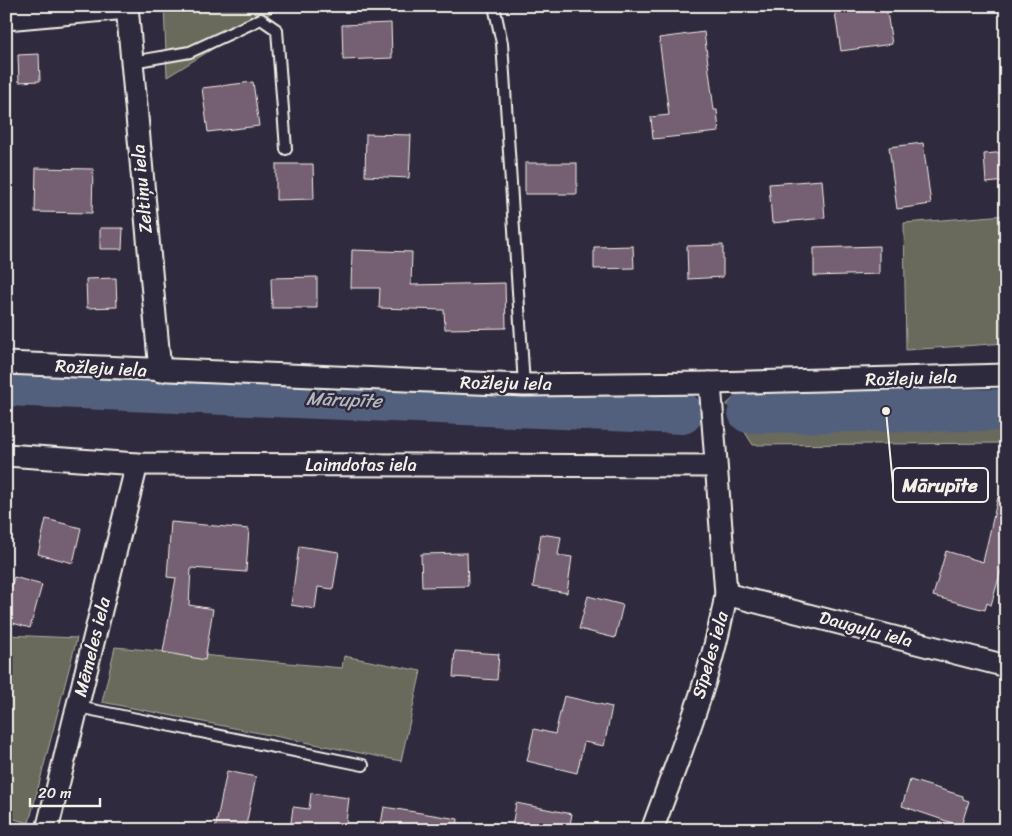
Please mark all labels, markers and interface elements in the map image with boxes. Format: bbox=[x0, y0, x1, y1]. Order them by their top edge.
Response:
street label: Zeltiņu iela bbox=[122, 143, 162, 235]
street label: Rožleju iela bbox=[54, 350, 148, 386]
street label: Rožleju iela bbox=[865, 360, 957, 396]
street label: Rožleju iela bbox=[460, 366, 552, 400]
water label: Mārupīte bbox=[306, 382, 385, 417]
street label: Laimdotas iela bbox=[305, 449, 417, 481]
callout: Mārupīte bbox=[893, 468, 988, 502]
text: Mārupīte bbox=[901, 469, 978, 502]
street label: Mēmeles iela bbox=[64, 593, 120, 700]
street label: Dauguļu iela bbox=[816, 601, 916, 657]
street label: Sīpeles iela bbox=[682, 606, 738, 703]
scale bar bbox=[30, 776, 100, 808]
text: 20 m bbox=[38, 780, 72, 806]

